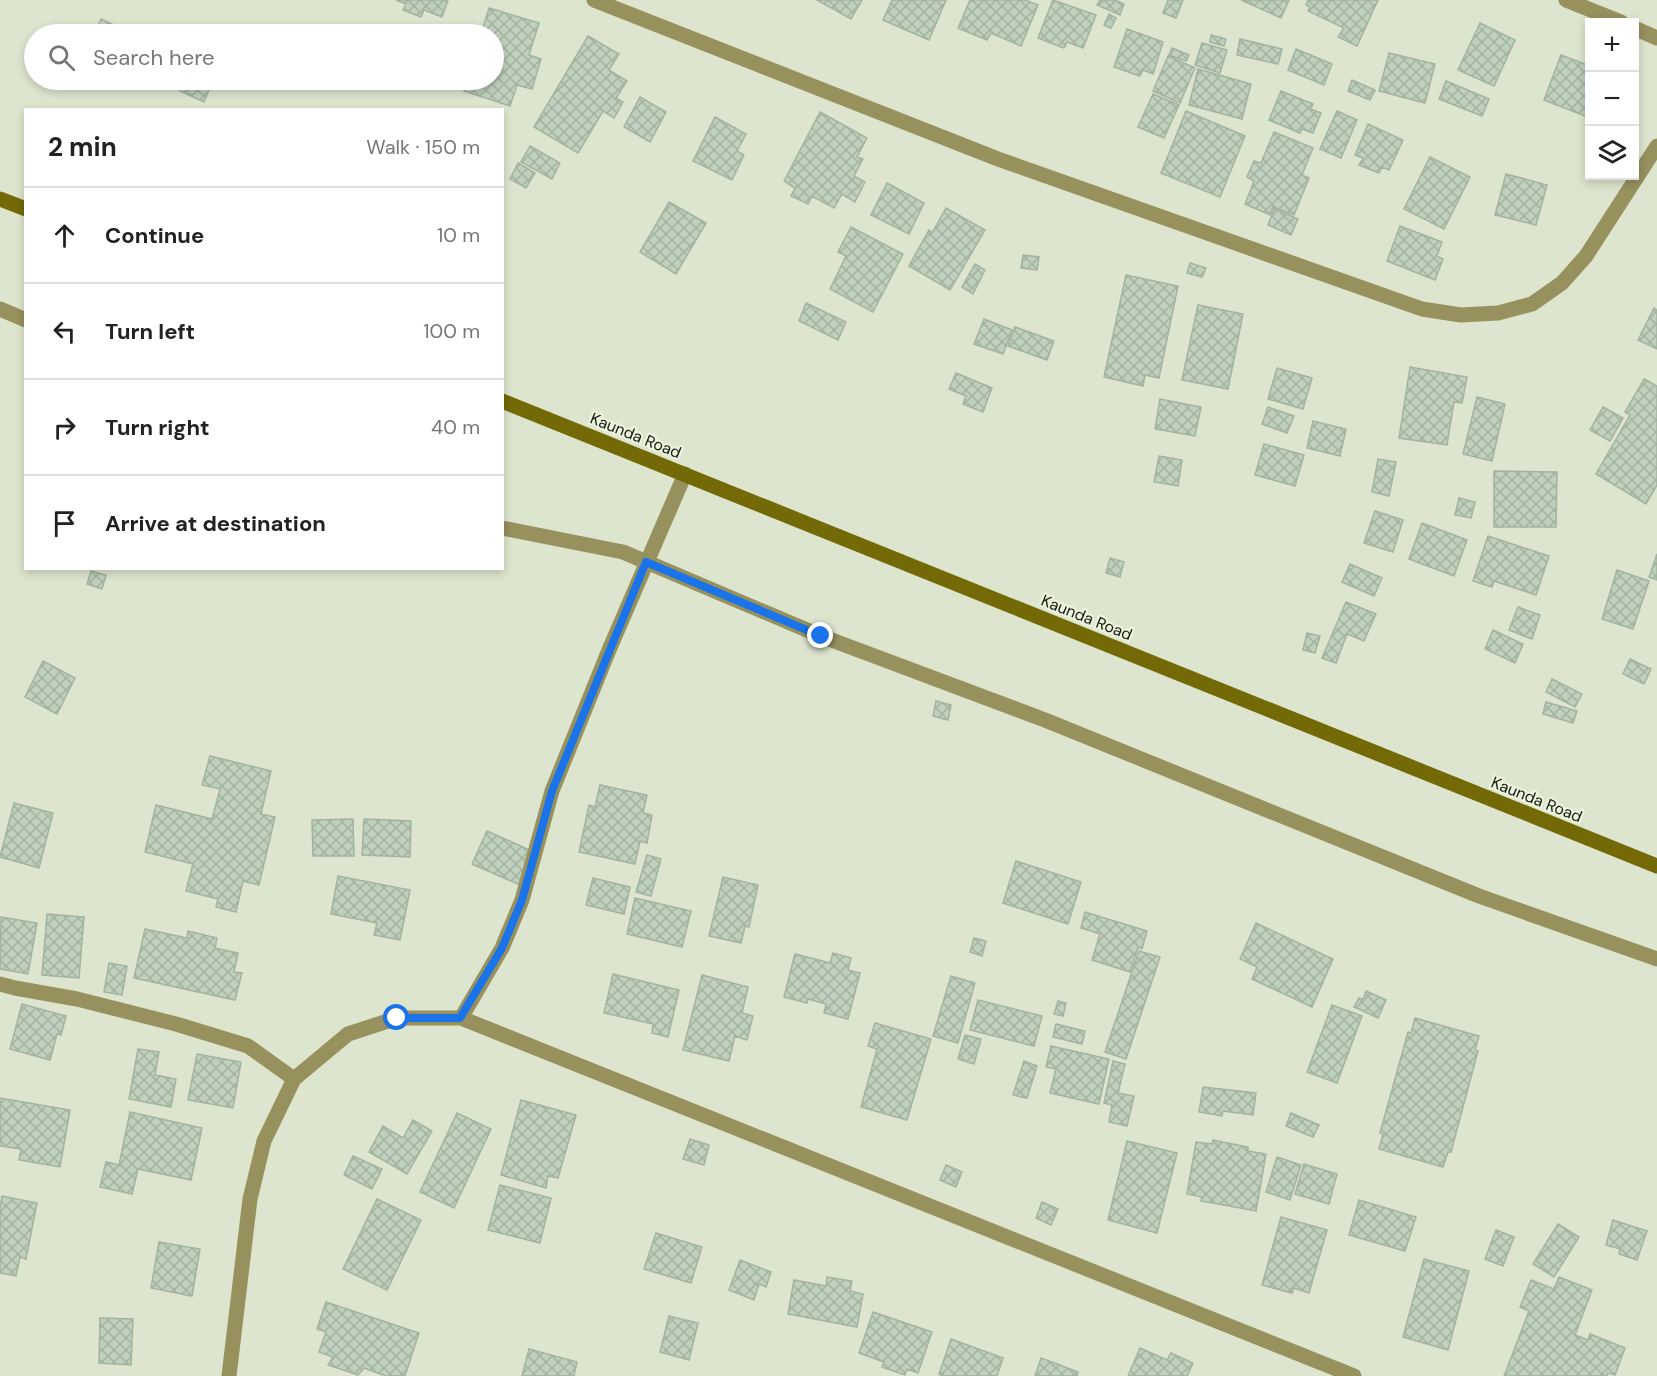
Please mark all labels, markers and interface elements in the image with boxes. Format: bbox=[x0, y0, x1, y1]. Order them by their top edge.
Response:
map controls bbox=[1585, 18, 1639, 180]
button: + bbox=[1585, 18, 1639, 72]
search box bbox=[24, 24, 504, 90]
icon: search bbox=[45, 41, 78, 74]
text: Search here bbox=[93, 43, 214, 72]
button: − bbox=[1585, 72, 1639, 126]
button: layers bbox=[1585, 126, 1639, 180]
text: 2 min bbox=[48, 130, 117, 164]
text: Walk · 150 m bbox=[366, 134, 480, 160]
icon: ahead bbox=[48, 219, 81, 252]
text: Continue bbox=[105, 221, 204, 250]
text: 10 m bbox=[437, 222, 480, 248]
icon: left bbox=[48, 315, 81, 348]
text: Turn left bbox=[105, 317, 195, 346]
text: 100 m bbox=[423, 318, 480, 344]
street label: Kaunda Road bbox=[587, 408, 684, 463]
icon: right bbox=[48, 411, 81, 444]
text: Turn right bbox=[105, 413, 210, 442]
text: 40 m bbox=[431, 414, 480, 440]
icon: arrive bbox=[48, 507, 81, 540]
text: Arrive at destination bbox=[105, 509, 326, 538]
street label: Kaunda Road bbox=[1038, 590, 1135, 645]
route end bbox=[807, 622, 833, 648]
street label: Kaunda Road bbox=[1488, 772, 1585, 827]
route start bbox=[383, 1004, 409, 1030]

